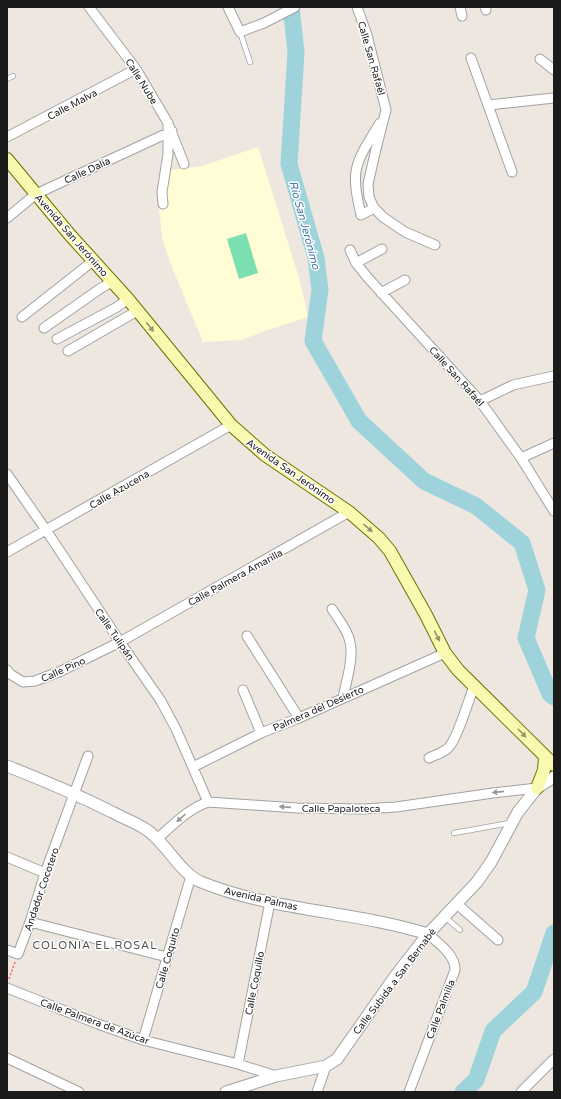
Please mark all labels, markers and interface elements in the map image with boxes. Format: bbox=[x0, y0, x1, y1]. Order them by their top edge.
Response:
street label: Calle San Rafaél bbox=[355, 20, 387, 97]
street label: Calle Nube bbox=[122, 56, 160, 107]
street label: Calle Malva bbox=[46, 87, 99, 123]
street label: Calle Dalia bbox=[62, 155, 112, 187]
water label: Río San Jerónimo bbox=[286, 180, 323, 272]
street label: Avenida San Jerónimo bbox=[32, 192, 110, 279]
one-way arrow bbox=[146, 322, 155, 333]
street label: Calle San Rafaél bbox=[426, 344, 486, 409]
street label: Avenida San Jerónimo bbox=[244, 437, 337, 507]
street label: Calle Azucena bbox=[87, 468, 152, 512]
one-way arrow bbox=[362, 523, 373, 532]
street label: Calle Palmera Amarilla bbox=[186, 547, 285, 609]
street label: Calle Tulipán bbox=[92, 606, 136, 663]
one-way arrow bbox=[434, 631, 440, 642]
street label: Calle Pino bbox=[39, 655, 87, 685]
street label: Palmera del Desierto bbox=[271, 683, 366, 734]
one-way arrow bbox=[517, 728, 527, 738]
one-way arrow bbox=[492, 789, 504, 796]
street label: Calle Papaloteca bbox=[302, 803, 380, 815]
one-way arrow bbox=[278, 804, 291, 810]
one-way arrow bbox=[176, 813, 186, 822]
street label: Andador Cocotero bbox=[22, 846, 62, 933]
street label: Avenida Palmas bbox=[223, 885, 299, 913]
street label: Calle Coquito bbox=[153, 926, 182, 990]
street label: Calle Subida a San Bernabé bbox=[351, 926, 439, 1037]
district label: COLONIA EL ROSAL bbox=[33, 939, 157, 952]
street label: Calle Coquillo bbox=[243, 950, 267, 1016]
street label: Calle Palmilla bbox=[424, 978, 458, 1041]
street label: Calle Palmera de Azúcar bbox=[39, 997, 151, 1047]

